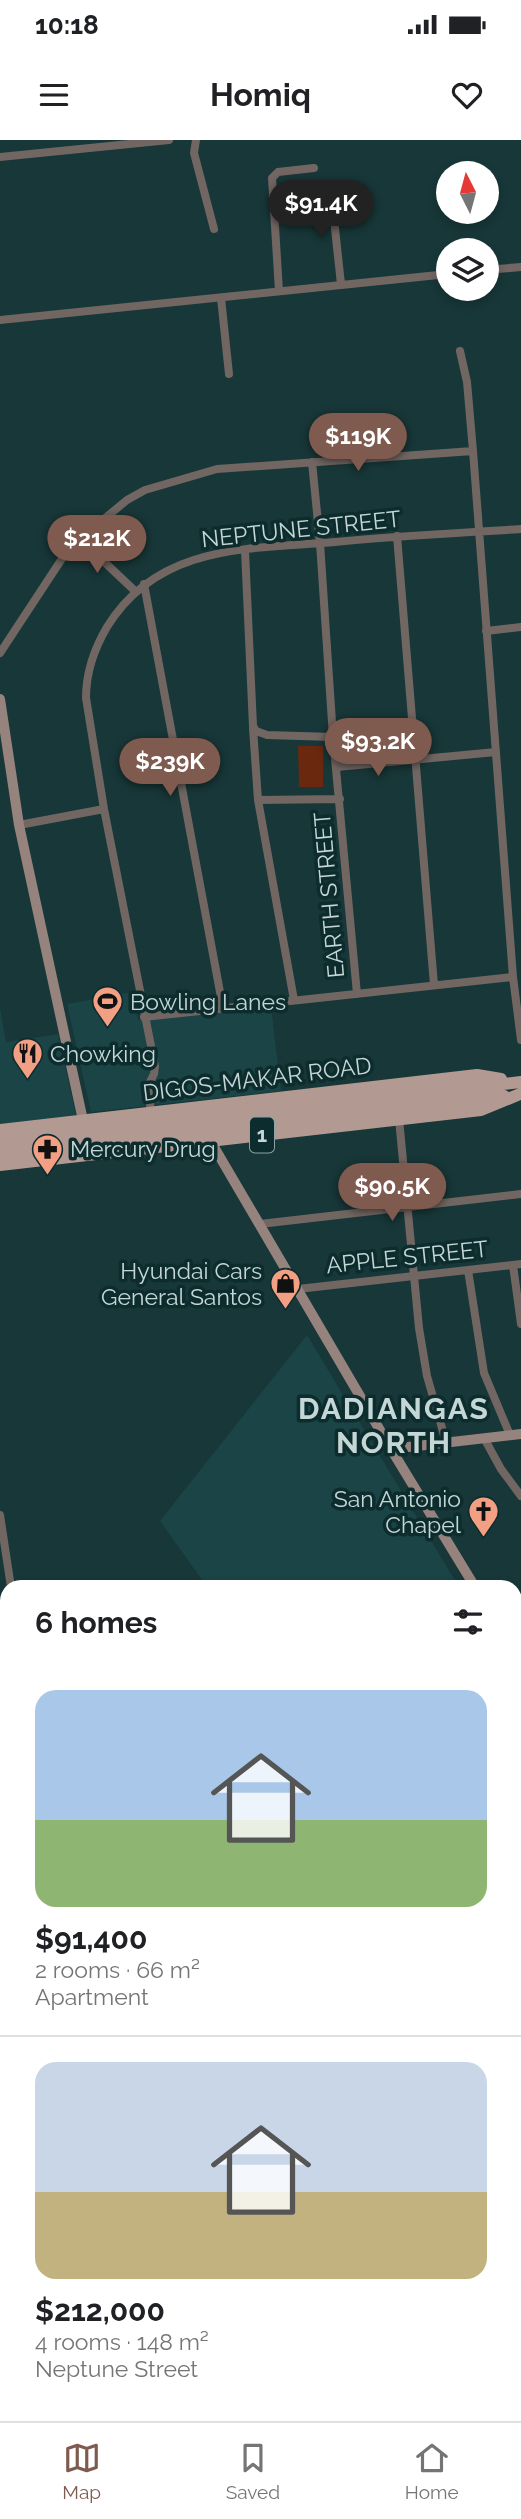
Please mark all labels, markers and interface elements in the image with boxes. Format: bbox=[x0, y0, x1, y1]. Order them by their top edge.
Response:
text: 10:18 bbox=[35, 10, 99, 40]
icon: menu bbox=[35, 76, 73, 114]
text: Homiq bbox=[210, 76, 311, 113]
icon: heart bbox=[448, 76, 486, 114]
north arrow bbox=[436, 161, 499, 224]
map controls bbox=[436, 161, 499, 301]
pin: $91.4K bbox=[264, 181, 378, 240]
text: $91.4K bbox=[284, 189, 358, 216]
button: layers bbox=[436, 238, 499, 301]
pin: $119K bbox=[309, 414, 407, 473]
text: $119K bbox=[325, 422, 391, 449]
street label: NEPTUNE STREET bbox=[200, 505, 402, 552]
pin: $212K bbox=[48, 516, 146, 575]
text: $212K bbox=[63, 524, 131, 551]
pin: $93.2K bbox=[321, 718, 435, 778]
text: $93.2K bbox=[341, 727, 415, 754]
pin: $239K bbox=[121, 738, 219, 798]
text: $239K bbox=[135, 747, 205, 774]
street label: EARTH STREET bbox=[308, 811, 349, 979]
sports icon: Bowling Lanes bbox=[90, 985, 124, 1029]
place label: Bowling Lanes bbox=[130, 988, 286, 1015]
restaurant icon: Chowking bbox=[10, 1037, 44, 1081]
place label: Chowking bbox=[50, 1040, 156, 1067]
street label: DIGOS-MAKAR ROAD bbox=[141, 1051, 373, 1106]
road number: 1 bbox=[250, 1118, 274, 1152]
pharmacy icon: Mercury Drug bbox=[30, 1132, 64, 1176]
place label: Mercury Drug bbox=[70, 1135, 216, 1162]
pin: $90.5K bbox=[335, 1164, 449, 1223]
text: $90.5K bbox=[354, 1172, 430, 1199]
street label: APPLE STREET bbox=[325, 1235, 489, 1278]
place label: Hyundai Cars General Santos bbox=[101, 1257, 262, 1310]
shop icon: Hyundai Cars General Santos bbox=[268, 1267, 302, 1311]
district label: DADIANGAS NORTH bbox=[298, 1391, 490, 1460]
place label: San Antonio Chapel bbox=[334, 1485, 462, 1538]
church icon: San Antonio Chapel bbox=[467, 1495, 501, 1539]
icon: filters bbox=[449, 1603, 487, 1641]
text: 6 homes bbox=[35, 1605, 157, 1640]
icon: home bbox=[198, 1735, 324, 1861]
text: $91,400 bbox=[35, 1921, 147, 1956]
text: 2 rooms · 66 m² bbox=[35, 1956, 200, 1983]
text: Apartment bbox=[35, 1983, 149, 2010]
icon: home bbox=[198, 2107, 324, 2233]
text: $212,000 bbox=[35, 2293, 165, 2328]
text: 4 rooms · 148 m² bbox=[35, 2328, 209, 2355]
text: Neptune Street bbox=[35, 2355, 198, 2382]
tab: Map bbox=[62, 2439, 101, 2503]
tab: Saved bbox=[226, 2439, 280, 2503]
tab: Home bbox=[405, 2439, 459, 2503]

